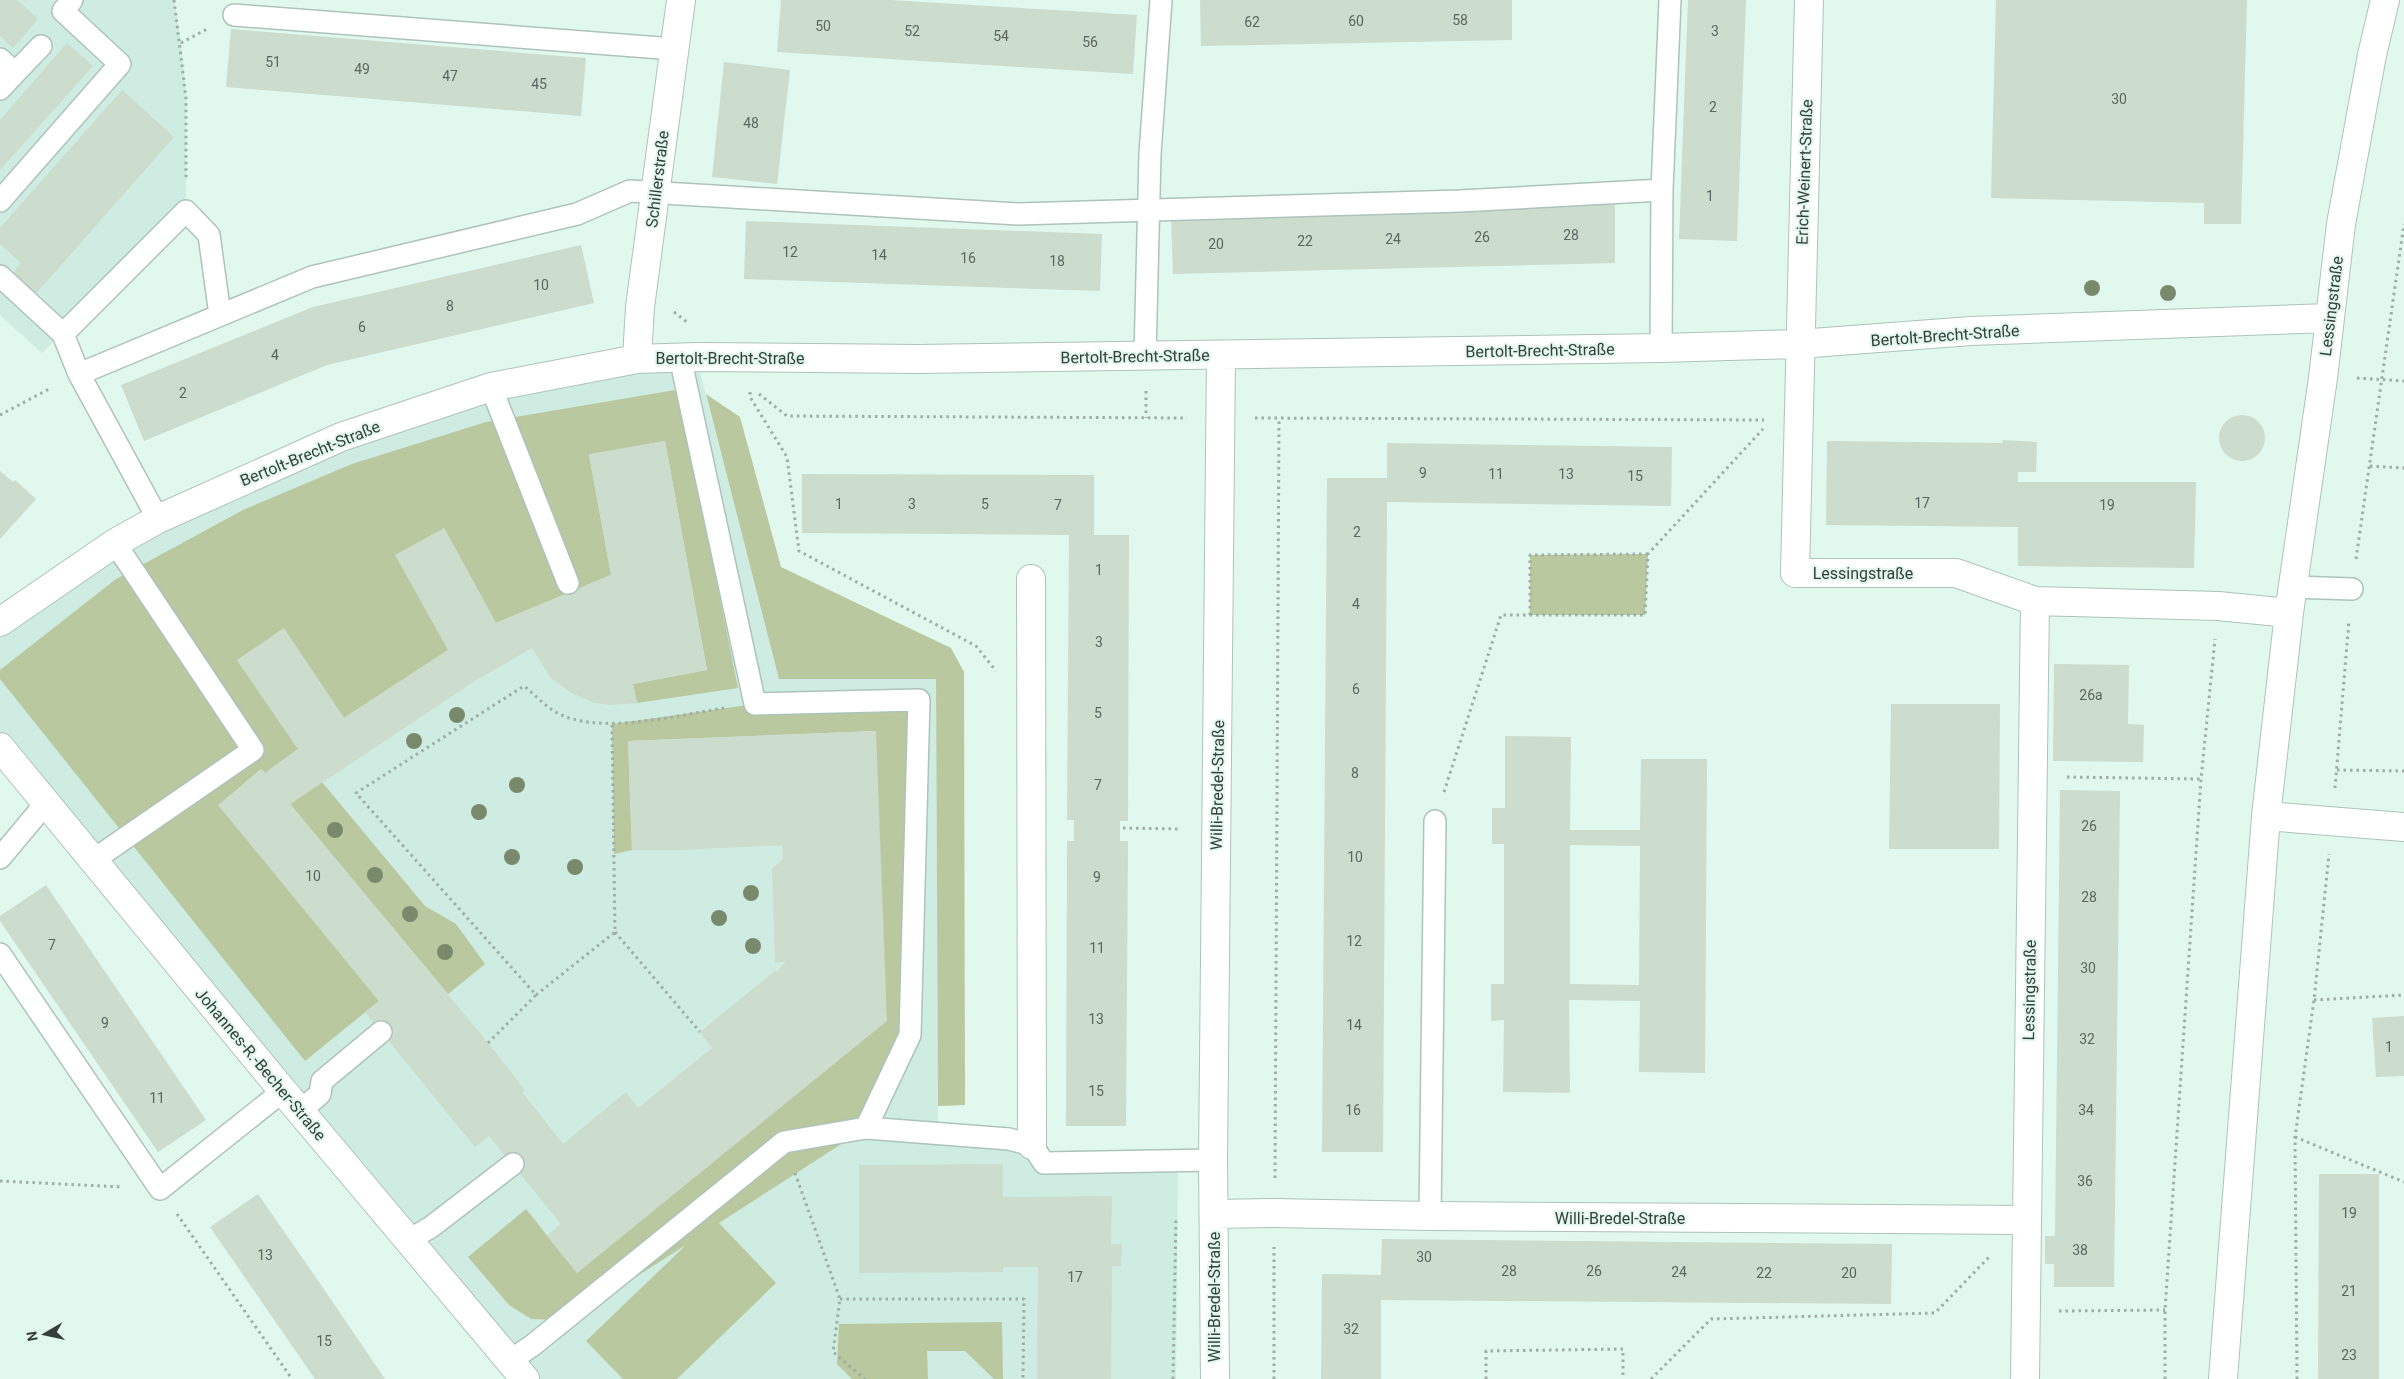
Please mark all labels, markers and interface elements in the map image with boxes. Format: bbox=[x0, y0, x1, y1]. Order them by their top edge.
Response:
house number: 58 bbox=[1452, 12, 1468, 28]
house number: 60 bbox=[1348, 13, 1364, 29]
house number: 62 bbox=[1244, 14, 1260, 30]
house number: 50 bbox=[815, 18, 831, 34]
house number: 52 bbox=[904, 23, 920, 39]
house number: 3 bbox=[1711, 23, 1719, 39]
house number: 54 bbox=[993, 28, 1009, 44]
house number: 56 bbox=[1082, 34, 1098, 50]
house number: 51 bbox=[265, 54, 281, 70]
house number: 49 bbox=[354, 61, 370, 77]
house number: 47 bbox=[442, 68, 458, 84]
house number: 45 bbox=[531, 76, 547, 92]
house number: 30 bbox=[2111, 91, 2127, 107]
house number: 2 bbox=[1709, 99, 1717, 115]
street label: Erich-Weinert-Straße bbox=[1792, 99, 1817, 245]
house number: 48 bbox=[743, 115, 759, 131]
street label: Schillerstraße bbox=[642, 129, 673, 229]
house number: 1 bbox=[1706, 188, 1714, 204]
house number: 28 bbox=[1563, 227, 1579, 243]
house number: 26 bbox=[1474, 229, 1490, 245]
house number: 24 bbox=[1385, 231, 1401, 247]
house number: 22 bbox=[1297, 233, 1313, 249]
house number: 20 bbox=[1208, 236, 1224, 252]
house number: 12 bbox=[782, 244, 798, 260]
house number: 14 bbox=[871, 247, 887, 263]
house number: 16 bbox=[960, 250, 976, 266]
house number: 18 bbox=[1049, 253, 1065, 269]
street label: Lessingstraße bbox=[2316, 255, 2347, 357]
house number: 10 bbox=[533, 277, 549, 293]
house number: 8 bbox=[446, 298, 454, 314]
house number: 6 bbox=[358, 319, 366, 335]
street label: Bertolt-Brecht-Straße bbox=[1870, 321, 2020, 350]
street label: Bertolt-Brecht-Straße bbox=[1465, 340, 1615, 361]
street label: Bertolt-Brecht-Straße bbox=[1060, 346, 1210, 367]
house number: 4 bbox=[271, 347, 279, 363]
street label: Bertolt-Brecht-Straße bbox=[655, 349, 805, 368]
house number: 2 bbox=[179, 385, 187, 401]
street label: Bertolt-Brecht-Straße bbox=[237, 417, 383, 490]
house number: 9 bbox=[1419, 465, 1427, 481]
house number: 11 bbox=[1488, 466, 1504, 482]
house number: 13 bbox=[1558, 466, 1574, 482]
house number: 15 bbox=[1627, 468, 1643, 484]
house number: 17 bbox=[1914, 495, 1930, 511]
house number: 1 bbox=[835, 496, 843, 512]
house number: 3 bbox=[908, 496, 916, 512]
house number: 5 bbox=[981, 496, 989, 512]
house number: 7 bbox=[1054, 497, 1062, 513]
house number: 19 bbox=[2099, 497, 2115, 513]
house number: 2 bbox=[1353, 524, 1361, 540]
house number: 1 bbox=[1095, 562, 1103, 578]
street label: Lessingstraße bbox=[1813, 564, 1913, 583]
house number: 4 bbox=[1352, 596, 1360, 612]
house number: 3 bbox=[1095, 634, 1103, 650]
house number: 6 bbox=[1352, 681, 1360, 697]
house number: 26a bbox=[2079, 687, 2103, 703]
house number: 5 bbox=[1094, 705, 1102, 721]
street label: Willi-Bredel-Straße bbox=[1207, 720, 1228, 850]
house number: 8 bbox=[1351, 765, 1359, 781]
house number: 7 bbox=[1094, 777, 1102, 793]
house number: 26 bbox=[2081, 818, 2097, 834]
house number: 10 bbox=[1347, 849, 1363, 865]
house number: 10 bbox=[305, 868, 321, 884]
house number: 9 bbox=[1093, 869, 1101, 885]
house number: 28 bbox=[2081, 889, 2097, 905]
house number: 12 bbox=[1346, 933, 1362, 949]
house number: 7 bbox=[48, 937, 56, 953]
house number: 11 bbox=[1089, 940, 1105, 956]
street label: Lessingstraße bbox=[2019, 940, 2040, 1040]
house number: 30 bbox=[2080, 960, 2096, 976]
street label: Johannes-R.-Becher-Straße bbox=[191, 984, 330, 1144]
house number: 13 bbox=[1088, 1011, 1104, 1027]
house number: 9 bbox=[101, 1015, 109, 1031]
house number: 14 bbox=[1346, 1017, 1362, 1033]
house number: 32 bbox=[2079, 1031, 2095, 1047]
house number: 1 bbox=[2385, 1039, 2393, 1055]
house number: 15 bbox=[1088, 1083, 1104, 1099]
house number: 11 bbox=[149, 1090, 165, 1106]
house number: 16 bbox=[1345, 1102, 1361, 1118]
house number: 34 bbox=[2078, 1102, 2094, 1118]
house number: 36 bbox=[2077, 1173, 2093, 1189]
house number: 19 bbox=[2341, 1205, 2357, 1221]
street label: Willi-Bredel-Straße bbox=[1555, 1209, 1685, 1228]
street label: Willi-Bredel-Straße bbox=[1205, 1232, 1224, 1362]
house number: 38 bbox=[2072, 1242, 2088, 1258]
house number: 13 bbox=[257, 1247, 273, 1263]
house number: 30 bbox=[1416, 1249, 1432, 1265]
house number: 28 bbox=[1501, 1263, 1517, 1279]
house number: 26 bbox=[1586, 1263, 1602, 1279]
house number: 24 bbox=[1671, 1264, 1687, 1280]
house number: 22 bbox=[1756, 1265, 1772, 1281]
house number: 20 bbox=[1841, 1265, 1857, 1281]
house number: 17 bbox=[1067, 1269, 1083, 1285]
house number: 21 bbox=[2341, 1283, 2357, 1299]
north arrow bbox=[20, 1309, 70, 1359]
house number: 32 bbox=[1343, 1321, 1359, 1337]
text: N bbox=[23, 1330, 41, 1342]
house number: 15 bbox=[316, 1333, 332, 1349]
house number: 23 bbox=[2341, 1347, 2357, 1363]

